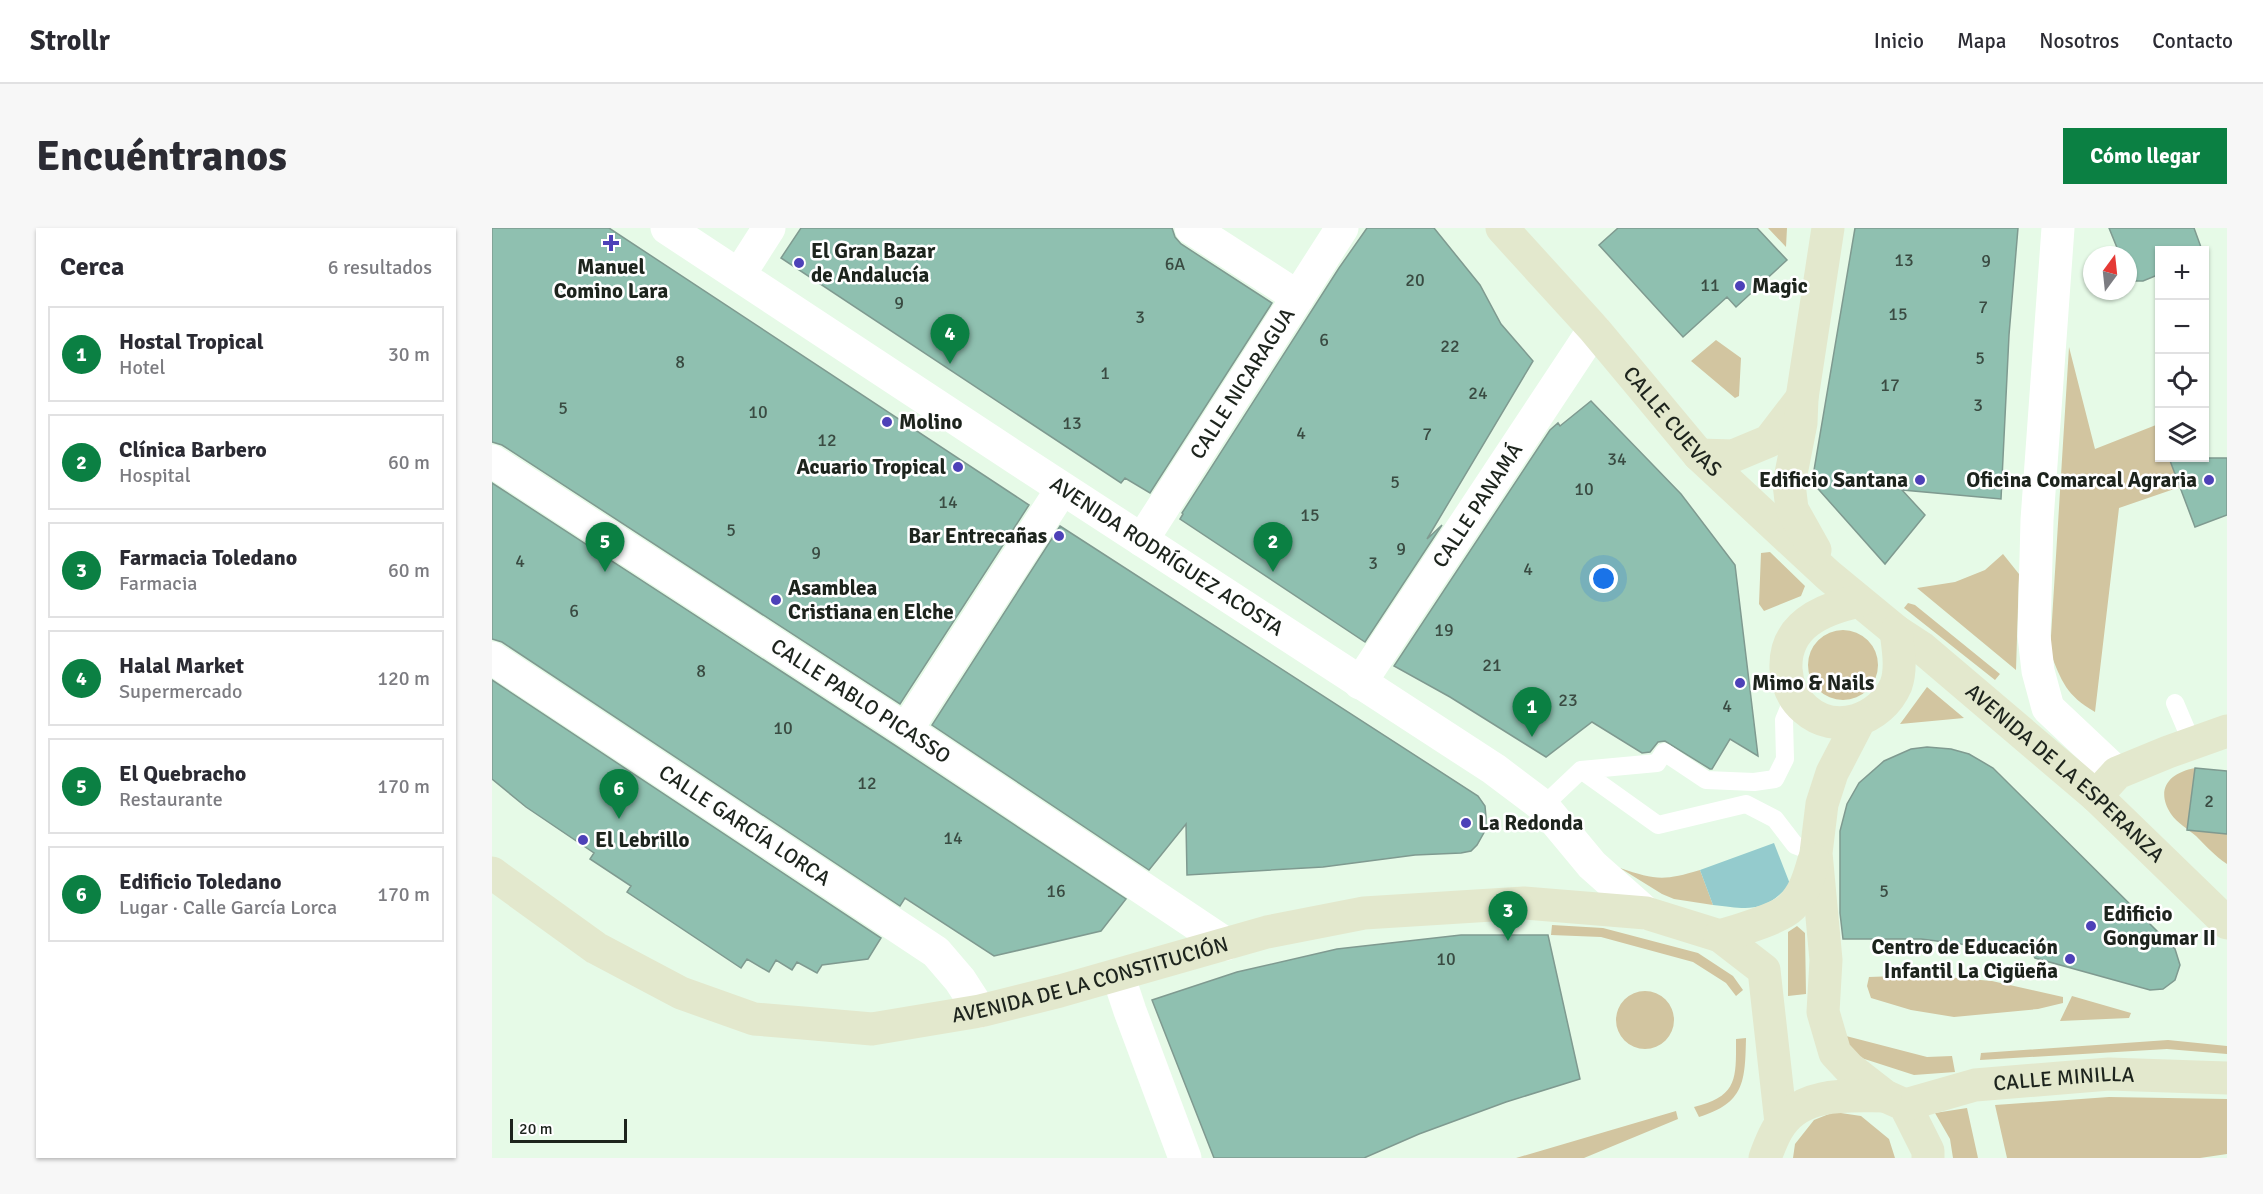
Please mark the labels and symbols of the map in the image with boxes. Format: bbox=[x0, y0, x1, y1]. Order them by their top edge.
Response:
marker: Manuel Comino Lara bbox=[602, 234, 620, 252]
place label: El Gran Bazar de Andalucía bbox=[811, 238, 936, 288]
north arrow bbox=[2083, 246, 2137, 300]
house number: 13 bbox=[1894, 249, 1914, 271]
house number: 9 bbox=[1981, 250, 1991, 272]
house number: 6A bbox=[1165, 253, 1185, 275]
place label: Manuel Comino Lara bbox=[554, 254, 669, 304]
marker: El Gran Bazar de Andalucía bbox=[792, 256, 806, 270]
house number: 20 bbox=[1405, 269, 1425, 291]
place label: Magic bbox=[1752, 273, 1808, 299]
house number: 11 bbox=[1700, 274, 1720, 296]
marker: Magic bbox=[1733, 279, 1747, 293]
house number: 9 bbox=[894, 292, 904, 314]
house number: 7 bbox=[1978, 296, 1988, 318]
street label: CALLE NICARAGUA bbox=[1184, 303, 1301, 464]
house number: 15 bbox=[1888, 303, 1908, 325]
house number: 3 bbox=[1135, 306, 1145, 328]
pin: 4 bbox=[930, 314, 970, 364]
house number: 6 bbox=[1319, 329, 1329, 351]
house number: 22 bbox=[1440, 335, 1460, 357]
house number: 5 bbox=[1975, 347, 1985, 369]
house number: 8 bbox=[675, 351, 685, 373]
street label: CALLE CUEVAS bbox=[1618, 361, 1727, 482]
house number: 1 bbox=[1100, 362, 1110, 384]
house number: 17 bbox=[1880, 374, 1900, 396]
house number: 24 bbox=[1468, 382, 1488, 404]
house number: 3 bbox=[1973, 394, 1983, 416]
house number: 5 bbox=[558, 397, 568, 419]
house number: 10 bbox=[748, 401, 768, 423]
place label: Molino bbox=[899, 409, 963, 435]
house number: 13 bbox=[1062, 412, 1082, 434]
marker: Molino bbox=[880, 415, 894, 429]
house number: 4 bbox=[1296, 422, 1306, 444]
house number: 7 bbox=[1422, 423, 1432, 445]
house number: 12 bbox=[817, 429, 837, 451]
street label: CALLE PANAMÁ bbox=[1427, 438, 1528, 573]
house number: 34 bbox=[1607, 448, 1627, 470]
place label: Acuario Tropical bbox=[796, 454, 946, 480]
marker: Acuario Tropical bbox=[951, 460, 965, 474]
place label: Edificio Santana bbox=[1759, 467, 1908, 493]
place label: Oficina Comarcal Agraria bbox=[1966, 467, 2197, 493]
street label: AVENIDA RODRÍGUEZ ACOSTA bbox=[1045, 471, 1289, 642]
house number: 5 bbox=[1390, 471, 1400, 493]
marker: Edificio Santana bbox=[1913, 473, 1927, 487]
marker: Oficina Comarcal Agraria bbox=[2202, 473, 2216, 487]
house number: 10 bbox=[1574, 478, 1594, 500]
house number: 14 bbox=[938, 491, 958, 513]
house number: 15 bbox=[1300, 504, 1320, 526]
house number: 5 bbox=[726, 519, 736, 541]
pin: 5 bbox=[586, 522, 624, 572]
pin: 2 bbox=[1254, 522, 1292, 572]
place label: Bar Entrecañas bbox=[908, 523, 1047, 549]
marker: Bar Entrecañas bbox=[1052, 529, 1066, 543]
house number: 9 bbox=[1396, 538, 1406, 560]
house number: 9 bbox=[811, 542, 821, 564]
house number: 4 bbox=[515, 550, 525, 572]
house number: 3 bbox=[1368, 552, 1378, 574]
house number: 4 bbox=[1523, 558, 1533, 580]
your location bbox=[1589, 564, 1618, 593]
place label: Asamblea Cristiana en Elche bbox=[788, 575, 954, 625]
marker: Asamblea Cristiana en Elche bbox=[769, 593, 783, 607]
house number: 6 bbox=[569, 600, 579, 622]
house number: 19 bbox=[1434, 619, 1454, 641]
street label: CALLE PABLO PICASSO bbox=[766, 633, 956, 769]
house number: 21 bbox=[1482, 654, 1502, 676]
house number: 8 bbox=[696, 660, 706, 682]
place label: Mimo & Nails bbox=[1752, 670, 1874, 696]
marker: Mimo & Nails bbox=[1733, 676, 1747, 690]
street label: AVENIDA DE LA ESPERANZA bbox=[1960, 678, 2170, 868]
pin: 1 bbox=[1512, 688, 1552, 737]
house number: 23 bbox=[1558, 689, 1578, 711]
house number: 4 bbox=[1722, 695, 1732, 717]
house number: 10 bbox=[773, 717, 793, 739]
street label: CALLE GARCÍA LORCA bbox=[654, 759, 836, 892]
pin: 6 bbox=[600, 770, 638, 819]
house number: 12 bbox=[857, 772, 877, 794]
house number: 2 bbox=[2204, 790, 2214, 812]
place label: La Redonda bbox=[1478, 810, 1583, 836]
marker: La Redonda bbox=[1459, 816, 1473, 830]
place label: El Lebrillo bbox=[595, 827, 689, 853]
house number: 14 bbox=[943, 827, 963, 849]
marker: El Lebrillo bbox=[576, 833, 590, 847]
house number: 16 bbox=[1046, 880, 1066, 902]
house number: 5 bbox=[1879, 880, 1889, 902]
pin: 3 bbox=[1488, 892, 1528, 941]
place label: Edificio Gongumar II bbox=[2103, 901, 2216, 951]
marker: Edificio Gongumar II bbox=[2084, 919, 2098, 933]
street label: AVENIDA DE LA CONSTITUCIÓN bbox=[950, 931, 1231, 1028]
place label: Centro de Educación Infantil La Cigüeña bbox=[1871, 934, 2058, 984]
house number: 10 bbox=[1436, 948, 1456, 970]
marker: Centro de Educación Infantil La Cigüeña bbox=[2063, 952, 2077, 966]
street label: CALLE MINILLA bbox=[1992, 1061, 2135, 1096]
scale bar bbox=[510, 1116, 627, 1144]

